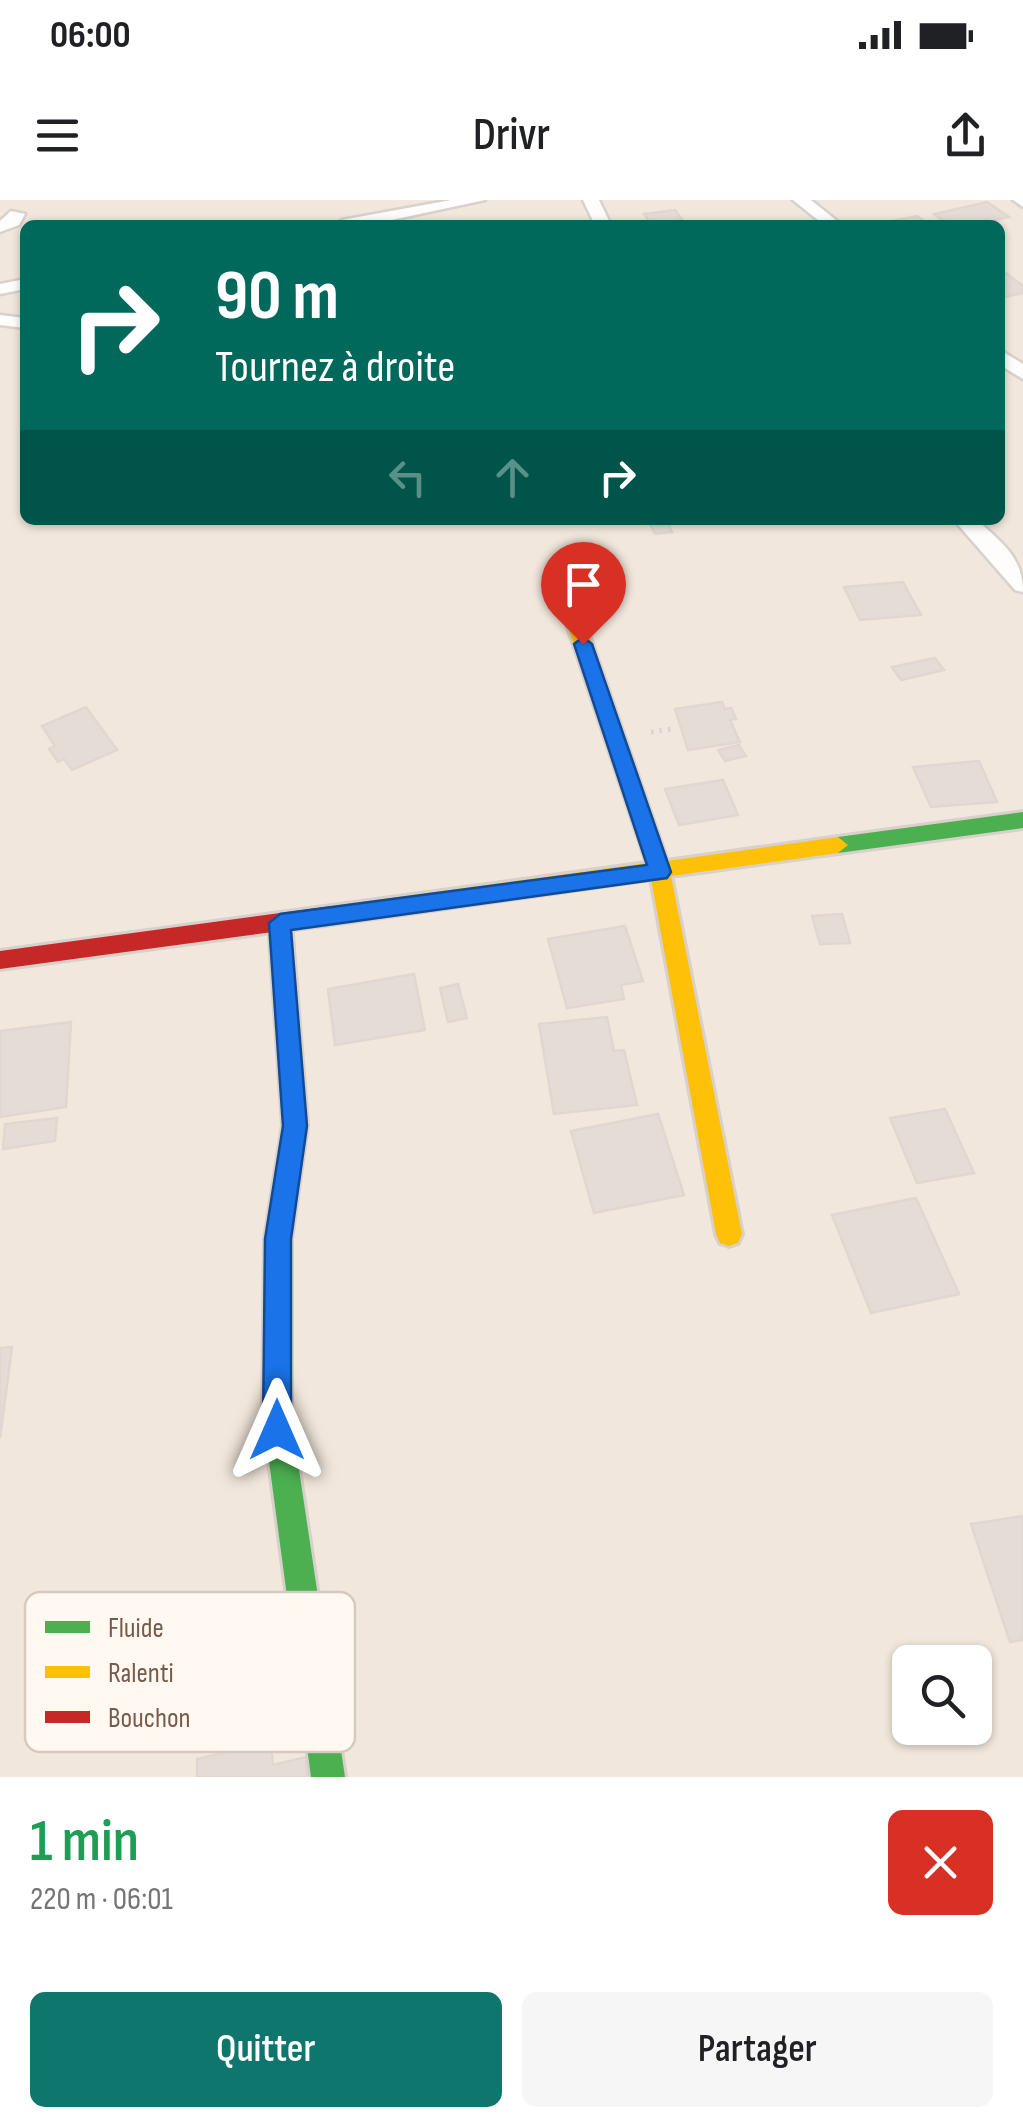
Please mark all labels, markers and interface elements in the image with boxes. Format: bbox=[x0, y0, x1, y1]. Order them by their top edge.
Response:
text: 06:00 bbox=[50, 13, 131, 58]
icon: menu bbox=[30, 108, 85, 163]
text: Drivr bbox=[473, 108, 550, 163]
icon: share bbox=[938, 108, 993, 163]
text: 90 m bbox=[215, 255, 339, 339]
icon: right bbox=[50, 260, 180, 390]
text: Tournez à droite bbox=[215, 340, 455, 395]
icon: left bbox=[380, 450, 435, 505]
icon: ahead bbox=[485, 450, 540, 505]
icon: right bbox=[590, 450, 645, 505]
pin bbox=[541, 542, 626, 645]
icon: arrive bbox=[556, 557, 611, 612]
position arrow bbox=[225, 1378, 329, 1482]
legend bbox=[25, 1592, 355, 1752]
text: Fluide bbox=[108, 1612, 164, 1645]
map controls bbox=[892, 1645, 992, 1745]
button: search bbox=[892, 1645, 992, 1745]
text: Ralenti bbox=[108, 1657, 174, 1690]
text: Bouchon bbox=[108, 1702, 191, 1735]
text: 1 min bbox=[30, 1806, 139, 1878]
button: close bbox=[888, 1810, 993, 1915]
text: 220 m · 06:01 bbox=[30, 1880, 173, 1919]
button: Quitter bbox=[30, 1992, 502, 2107]
button: Partager bbox=[522, 1992, 993, 2107]

